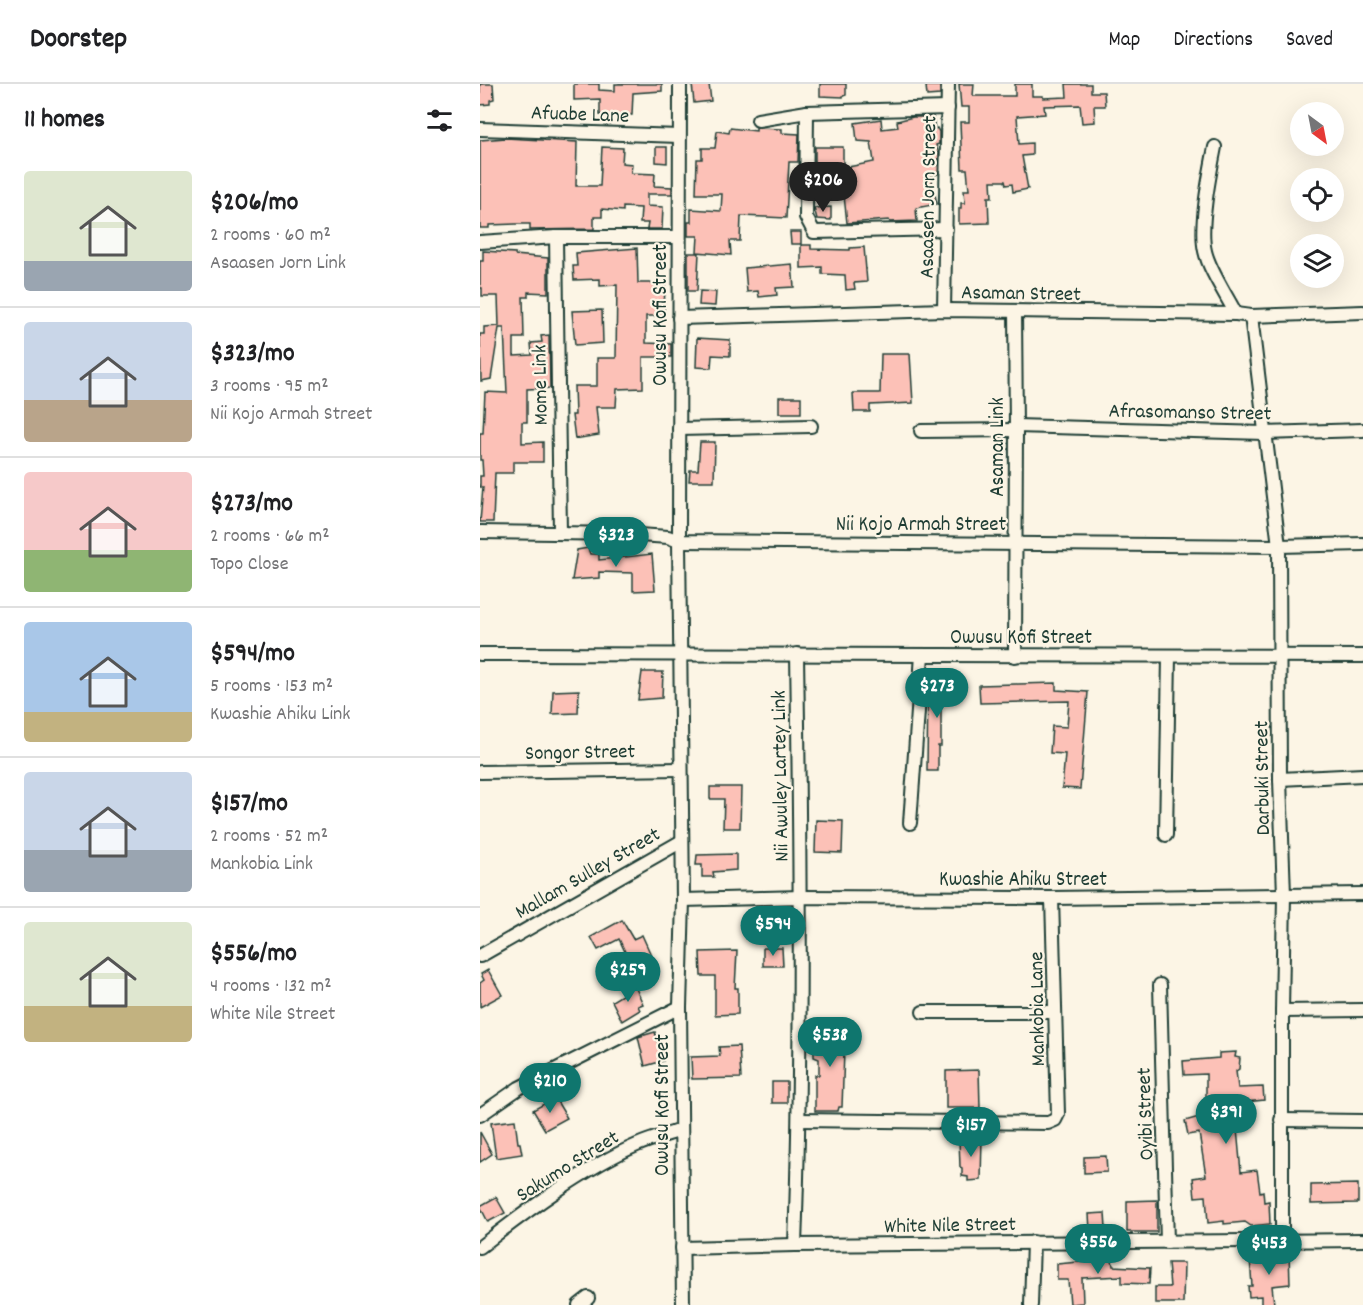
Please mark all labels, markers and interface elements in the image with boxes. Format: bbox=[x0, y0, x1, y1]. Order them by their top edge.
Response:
text: Doorstep bbox=[30, 21, 127, 61]
text: Map bbox=[1109, 26, 1140, 56]
text: Directions bbox=[1173, 26, 1253, 56]
text: Saved bbox=[1286, 26, 1333, 56]
street label: Afuabe Lane bbox=[530, 99, 630, 133]
text: 11 homes bbox=[24, 102, 105, 139]
north arrow bbox=[1290, 102, 1344, 156]
map controls bbox=[1290, 102, 1344, 288]
icon: filters bbox=[423, 104, 456, 137]
street label: Asaasen Jorn Street bbox=[914, 115, 946, 279]
pin: $206 bbox=[787, 162, 859, 213]
text: $206 bbox=[803, 167, 843, 195]
button: locate bbox=[1290, 168, 1344, 222]
text: $206/mo bbox=[210, 185, 298, 222]
icon: home bbox=[72, 195, 144, 267]
text: 2 rooms · 60 m² bbox=[210, 222, 331, 250]
button: layers bbox=[1290, 234, 1344, 288]
street label: Owusu Kofi Street bbox=[647, 244, 677, 386]
text: Asaasen Jorn Link bbox=[210, 250, 346, 278]
street label: Asaman Street bbox=[961, 279, 1081, 311]
text: $323/mo bbox=[210, 336, 294, 373]
street label: Mome Link bbox=[526, 344, 558, 426]
icon: home bbox=[72, 346, 144, 418]
text: 3 rooms · 95 m² bbox=[210, 373, 329, 401]
street label: Asaman Link bbox=[984, 397, 1014, 497]
street label: Afrasomanso Street bbox=[1108, 398, 1272, 430]
text: Nii Kojo Armah Street bbox=[210, 401, 372, 429]
text: $273/mo bbox=[210, 486, 293, 523]
icon: home bbox=[72, 496, 144, 568]
street label: Nii Kojo Armah Street bbox=[836, 511, 1007, 541]
pin: $323 bbox=[580, 517, 652, 568]
text: $323 bbox=[598, 522, 634, 550]
text: 2 rooms · 66 m² bbox=[210, 523, 330, 551]
text: Topo Close bbox=[210, 551, 289, 579]
street label: Owusu Kofi Street bbox=[950, 624, 1092, 654]
text: $594/mo bbox=[210, 636, 295, 673]
icon: home bbox=[72, 646, 144, 718]
pin: $273 bbox=[901, 668, 973, 719]
text: 5 rooms · 153 m² bbox=[210, 673, 333, 701]
text: $273 bbox=[919, 673, 955, 701]
street label: Nii Awuley Lartey Link bbox=[766, 690, 798, 862]
text: Kwashie Ahiku Link bbox=[210, 701, 351, 729]
street label: Darbuki Street bbox=[1248, 720, 1280, 836]
street label: Songor Street bbox=[525, 738, 636, 770]
text: $157/mo bbox=[210, 786, 288, 823]
icon: home bbox=[72, 796, 144, 868]
street label: Mallam Sulley Street bbox=[510, 821, 667, 928]
text: 2 rooms · 52 m² bbox=[210, 823, 328, 851]
text: Mankobia Link bbox=[210, 851, 313, 879]
street label: Kwashie Ahiku Street bbox=[939, 866, 1107, 896]
pin: $594 bbox=[737, 906, 809, 957]
text: $594 bbox=[755, 911, 791, 939]
text: $556/mo bbox=[210, 936, 297, 973]
icon: home bbox=[72, 946, 144, 1018]
street label: Mankobia Lane bbox=[1023, 951, 1055, 1067]
pin: $259 bbox=[592, 952, 664, 1003]
text: $259 bbox=[609, 957, 647, 985]
text: 4 rooms · 132 m² bbox=[210, 973, 332, 1001]
text: White Nile Street bbox=[210, 1001, 335, 1029]
pin: $538 bbox=[794, 1017, 866, 1068]
text: $538 bbox=[812, 1022, 848, 1050]
street label: Owusu Kofi Street bbox=[649, 1034, 679, 1176]
pin: $210 bbox=[514, 1063, 586, 1114]
street label: Oyibi Street bbox=[1130, 1067, 1164, 1161]
text: $210 bbox=[533, 1068, 567, 1096]
pin: $391 bbox=[1190, 1094, 1262, 1145]
text: $391 bbox=[1210, 1099, 1242, 1127]
pin: $157 bbox=[935, 1107, 1007, 1158]
text: $157 bbox=[955, 1112, 987, 1140]
street label: Sakumo Street bbox=[511, 1124, 626, 1211]
street label: White Nile Street bbox=[884, 1211, 1016, 1243]
pin: $556 bbox=[1062, 1224, 1134, 1275]
pin: $453 bbox=[1233, 1225, 1305, 1276]
text: $556 bbox=[1079, 1229, 1117, 1257]
text: $453 bbox=[1251, 1230, 1287, 1258]

